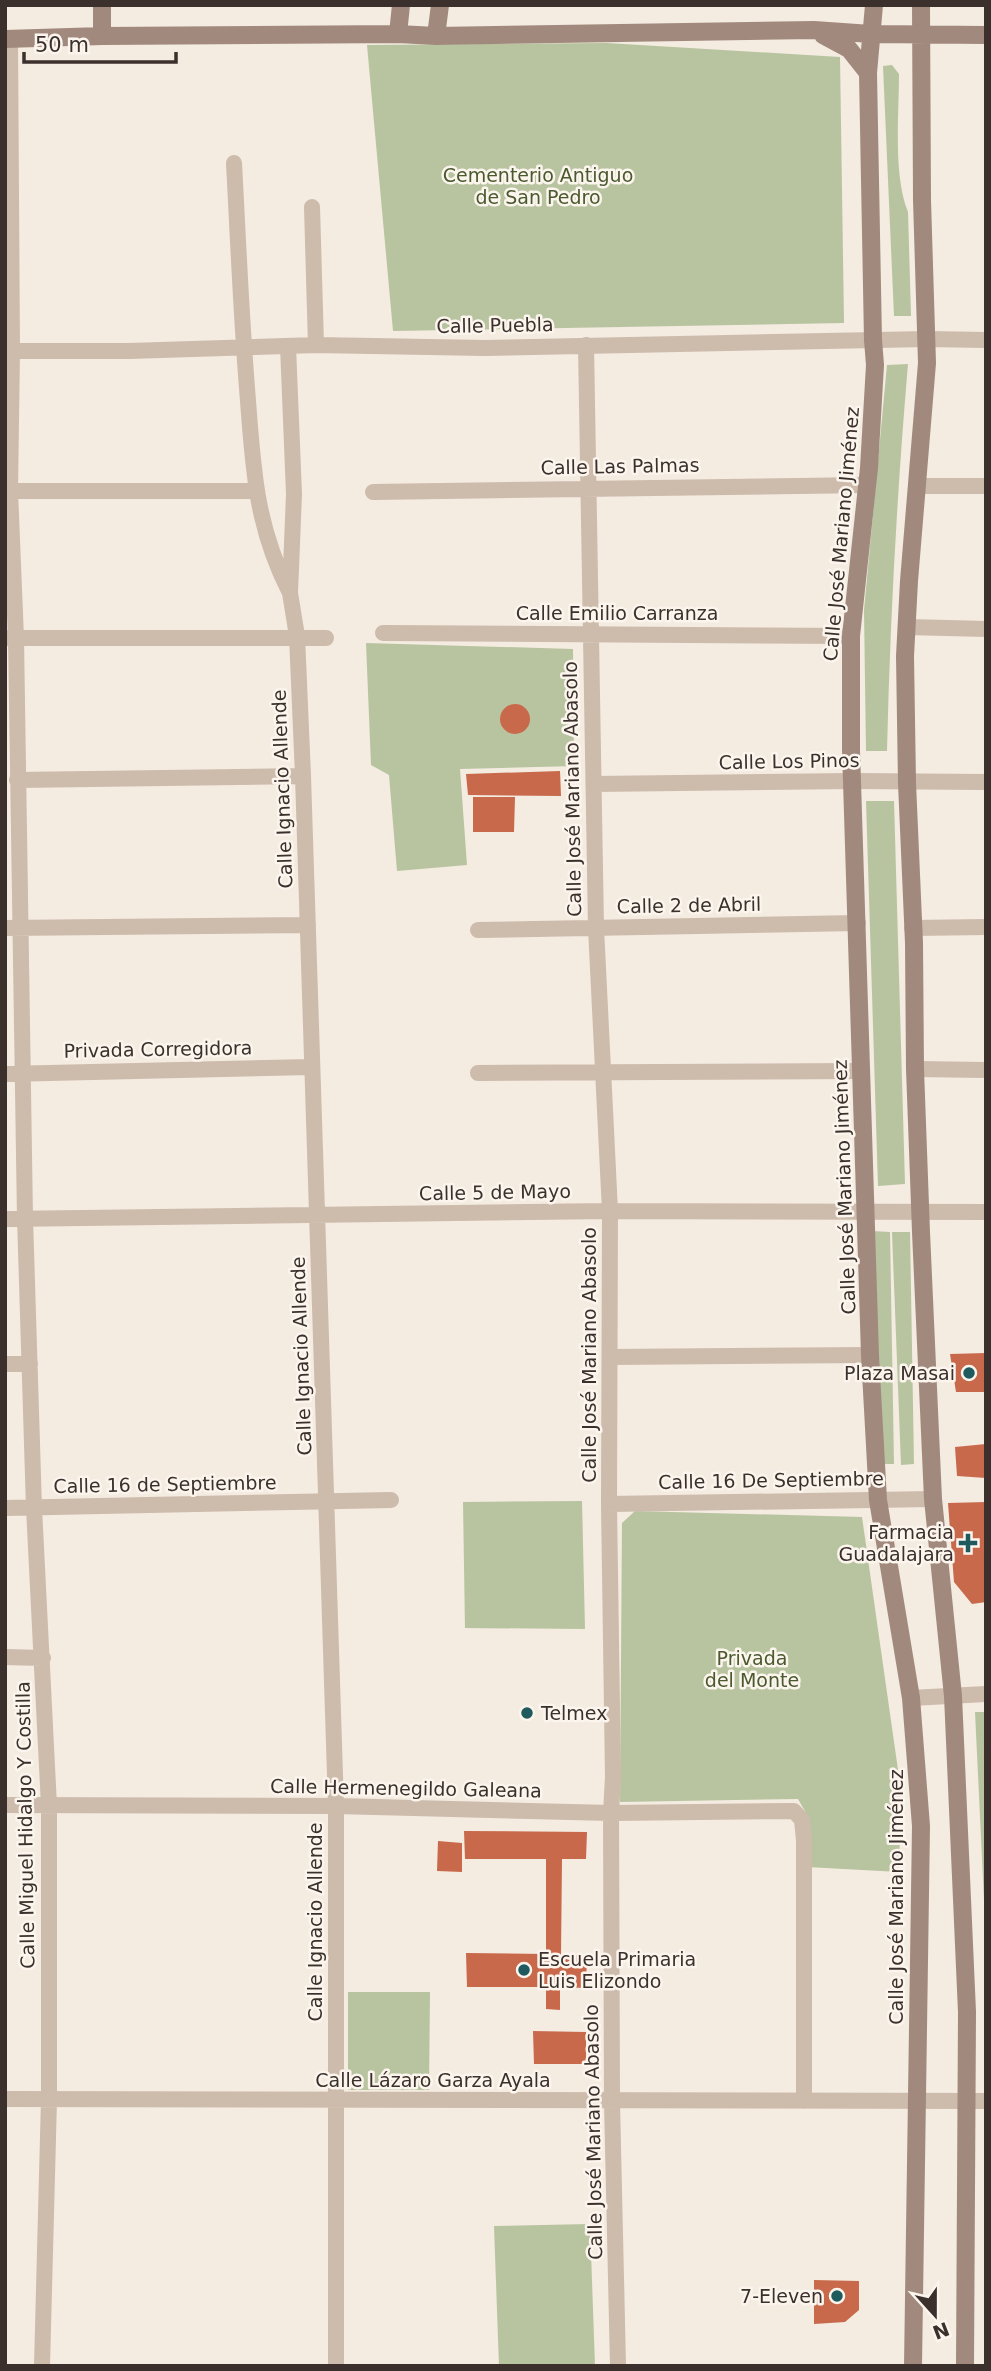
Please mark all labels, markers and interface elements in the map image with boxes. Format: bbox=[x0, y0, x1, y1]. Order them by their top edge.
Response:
scale bar bbox=[24, 21, 177, 65]
text: 50 m bbox=[35, 33, 89, 57]
park label: Cementerio Antiguo de San Pedro bbox=[443, 164, 633, 208]
street label: Calle Puebla bbox=[436, 313, 554, 337]
street label: Calle José Mariano Jiménez bbox=[819, 406, 863, 662]
street label: Calle Las Palmas bbox=[540, 454, 700, 478]
street label: Calle Emilio Carranza bbox=[516, 602, 718, 624]
street label: Calle José Mariano Abasolo bbox=[559, 661, 585, 917]
street label: Calle Ignacio Allende bbox=[268, 689, 296, 889]
street label: Calle Los Pinos bbox=[718, 749, 860, 773]
street label: Calle 2 de Abril bbox=[617, 893, 761, 917]
street label: Privada Corregidora bbox=[63, 1036, 253, 1062]
street label: Calle José Mariano Jiménez bbox=[829, 1059, 859, 1315]
street label: Calle 5 de Mayo bbox=[419, 1180, 571, 1204]
street label: Calle José Mariano Abasolo bbox=[578, 1227, 600, 1483]
street label: Calle Ignacio Allende bbox=[287, 1256, 315, 1456]
place label: Plaza Masai bbox=[844, 1362, 955, 1384]
marker: Plaza Masai bbox=[961, 1365, 977, 1381]
street label: Calle 16 De Septiembre bbox=[658, 1467, 884, 1493]
street label: Calle 16 de Septiembre bbox=[53, 1471, 277, 1497]
place label: Farmacia Guadalajara bbox=[839, 1521, 954, 1565]
marker: Farmacia Guadalajara bbox=[960, 1535, 976, 1551]
park label: Privada del Monte bbox=[705, 1647, 799, 1691]
street label: Calle Miguel Hidalgo Y Costilla bbox=[11, 1681, 39, 1969]
place label: Telmex bbox=[540, 1702, 607, 1724]
marker: Telmex bbox=[519, 1705, 535, 1721]
street label: Calle José Mariano Jiménez bbox=[885, 1769, 907, 2025]
street label: Calle Hermenegildo Galeana bbox=[270, 1775, 542, 1801]
street label: Calle Ignacio Allende bbox=[304, 1823, 326, 2021]
place label: Escuela Primaria Luis Elizondo bbox=[538, 1948, 696, 1992]
marker: Escuela Primaria Luis Elizondo bbox=[516, 1962, 532, 1978]
street label: Calle José Mariano Abasolo bbox=[580, 2004, 606, 2260]
street label: Calle Lázaro Garza Ayala bbox=[315, 2069, 551, 2091]
north arrow bbox=[900, 2280, 970, 2350]
place label: 7-Eleven bbox=[740, 2285, 823, 2307]
marker: 7-Eleven bbox=[829, 2288, 845, 2304]
text: N bbox=[930, 2318, 952, 2344]

